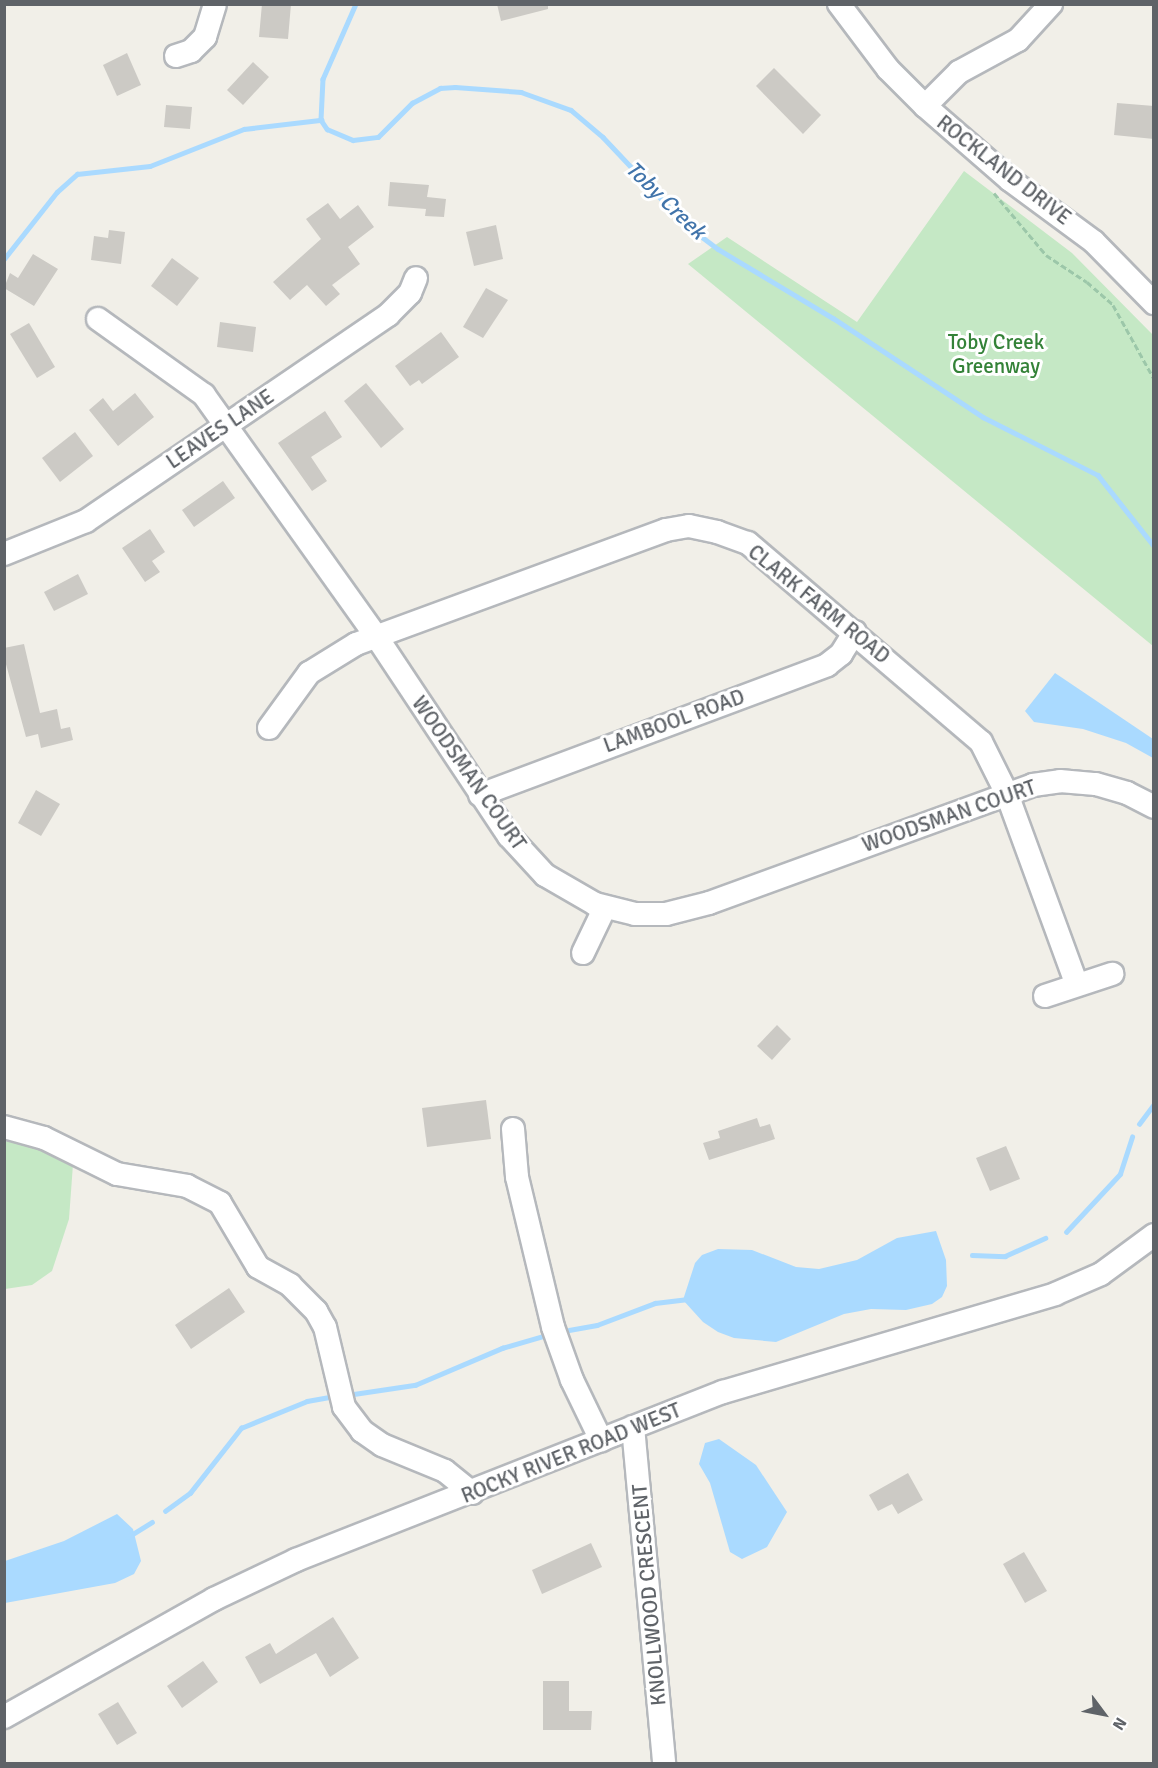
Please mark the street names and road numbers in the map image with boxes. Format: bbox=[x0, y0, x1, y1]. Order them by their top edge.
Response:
street label: ROCKLAND DRIVE bbox=[932, 110, 1076, 230]
street label: LEAVES LANE bbox=[161, 384, 279, 474]
street label: CLARK FARM ROAD bbox=[743, 539, 895, 669]
street label: LAMBOOL ROAD bbox=[600, 684, 748, 758]
street label: WOODSMAN COURT bbox=[406, 691, 532, 855]
street label: WOODSMAN COURT bbox=[859, 774, 1039, 858]
street label: ROCKY RIVER ROAD WEST bbox=[458, 1397, 684, 1509]
street label: KNOLLWOOD CRESCENT bbox=[627, 1483, 671, 1707]

